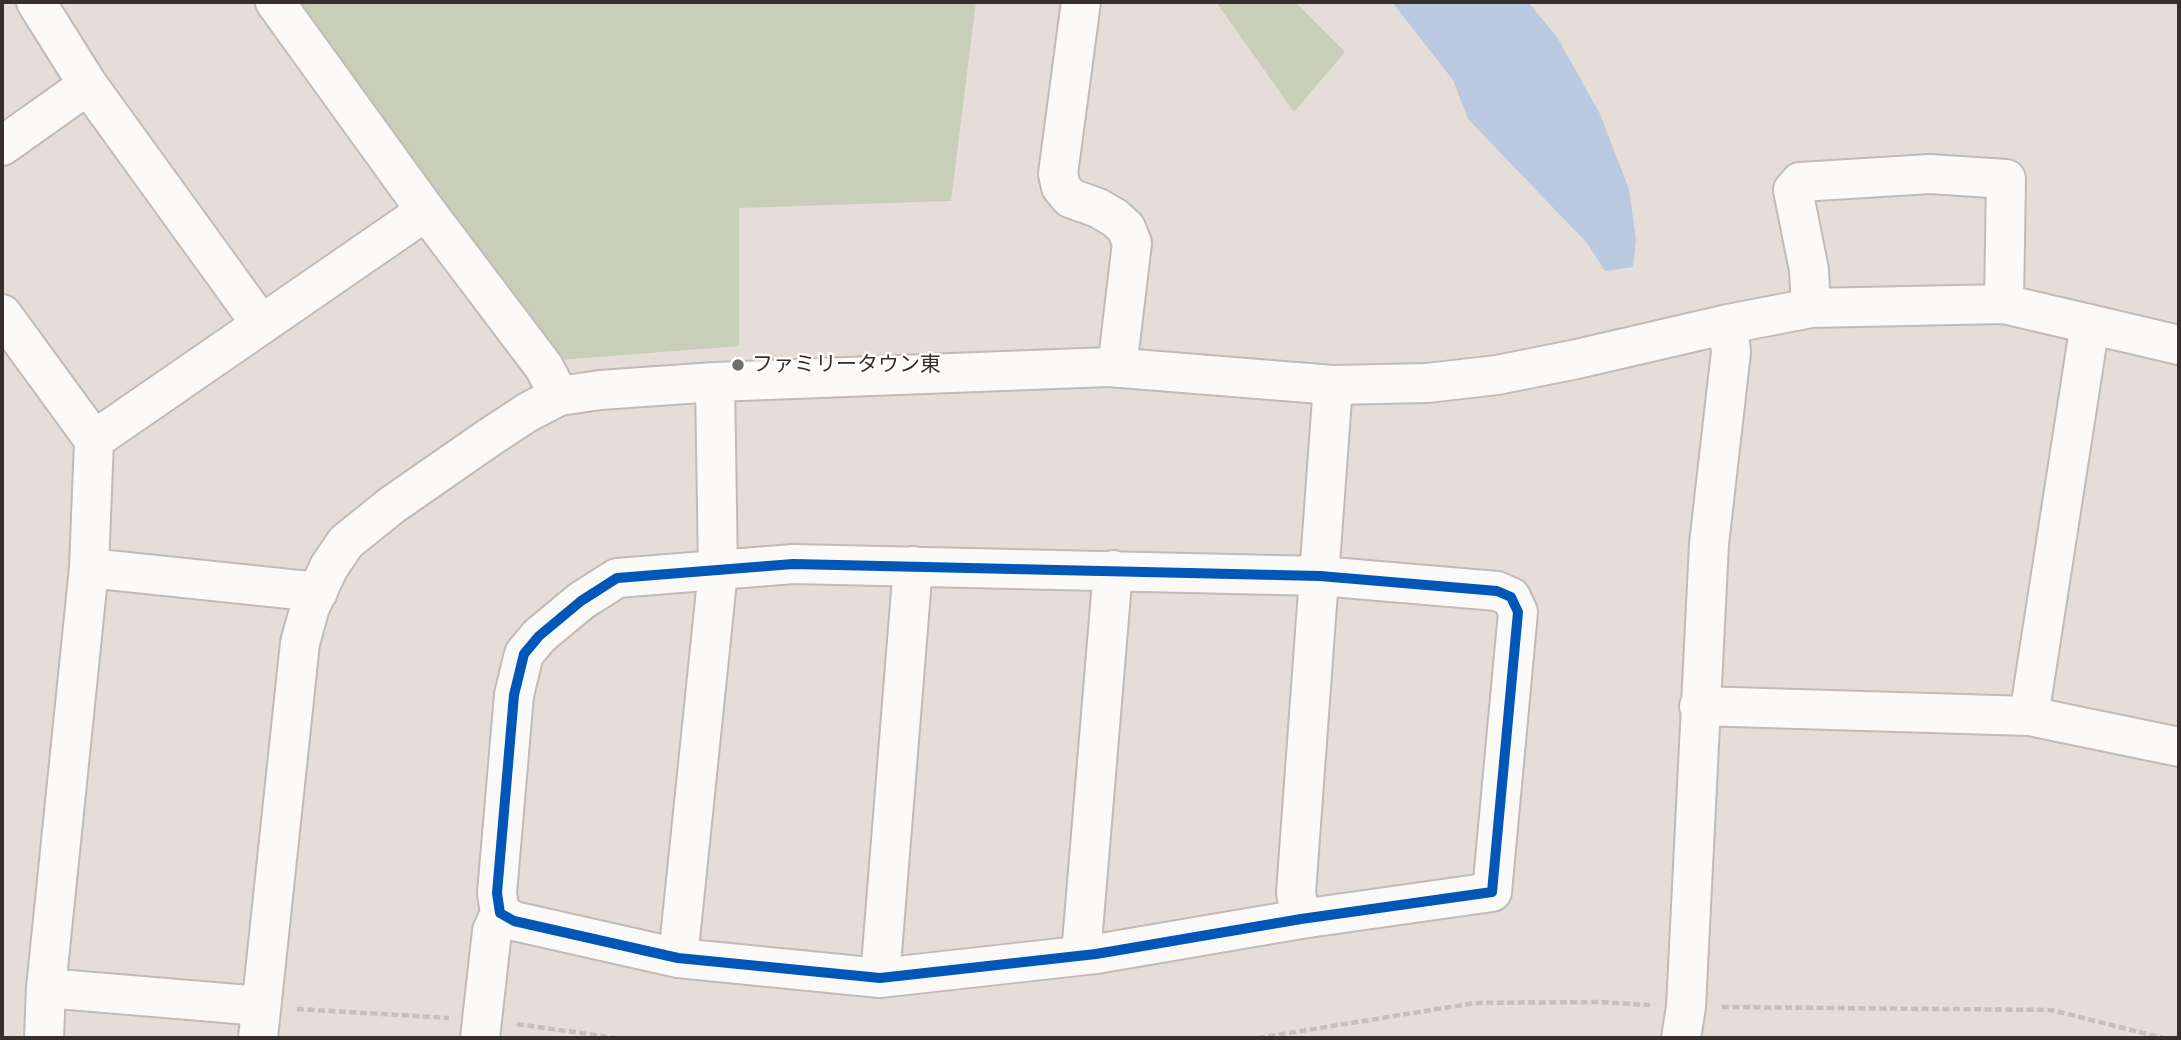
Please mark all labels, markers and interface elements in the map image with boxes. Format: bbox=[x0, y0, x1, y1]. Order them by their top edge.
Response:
place label: ファミリータウン東 bbox=[752, 352, 941, 378]
marker: ファミリータウン東 bbox=[730, 357, 746, 373]

